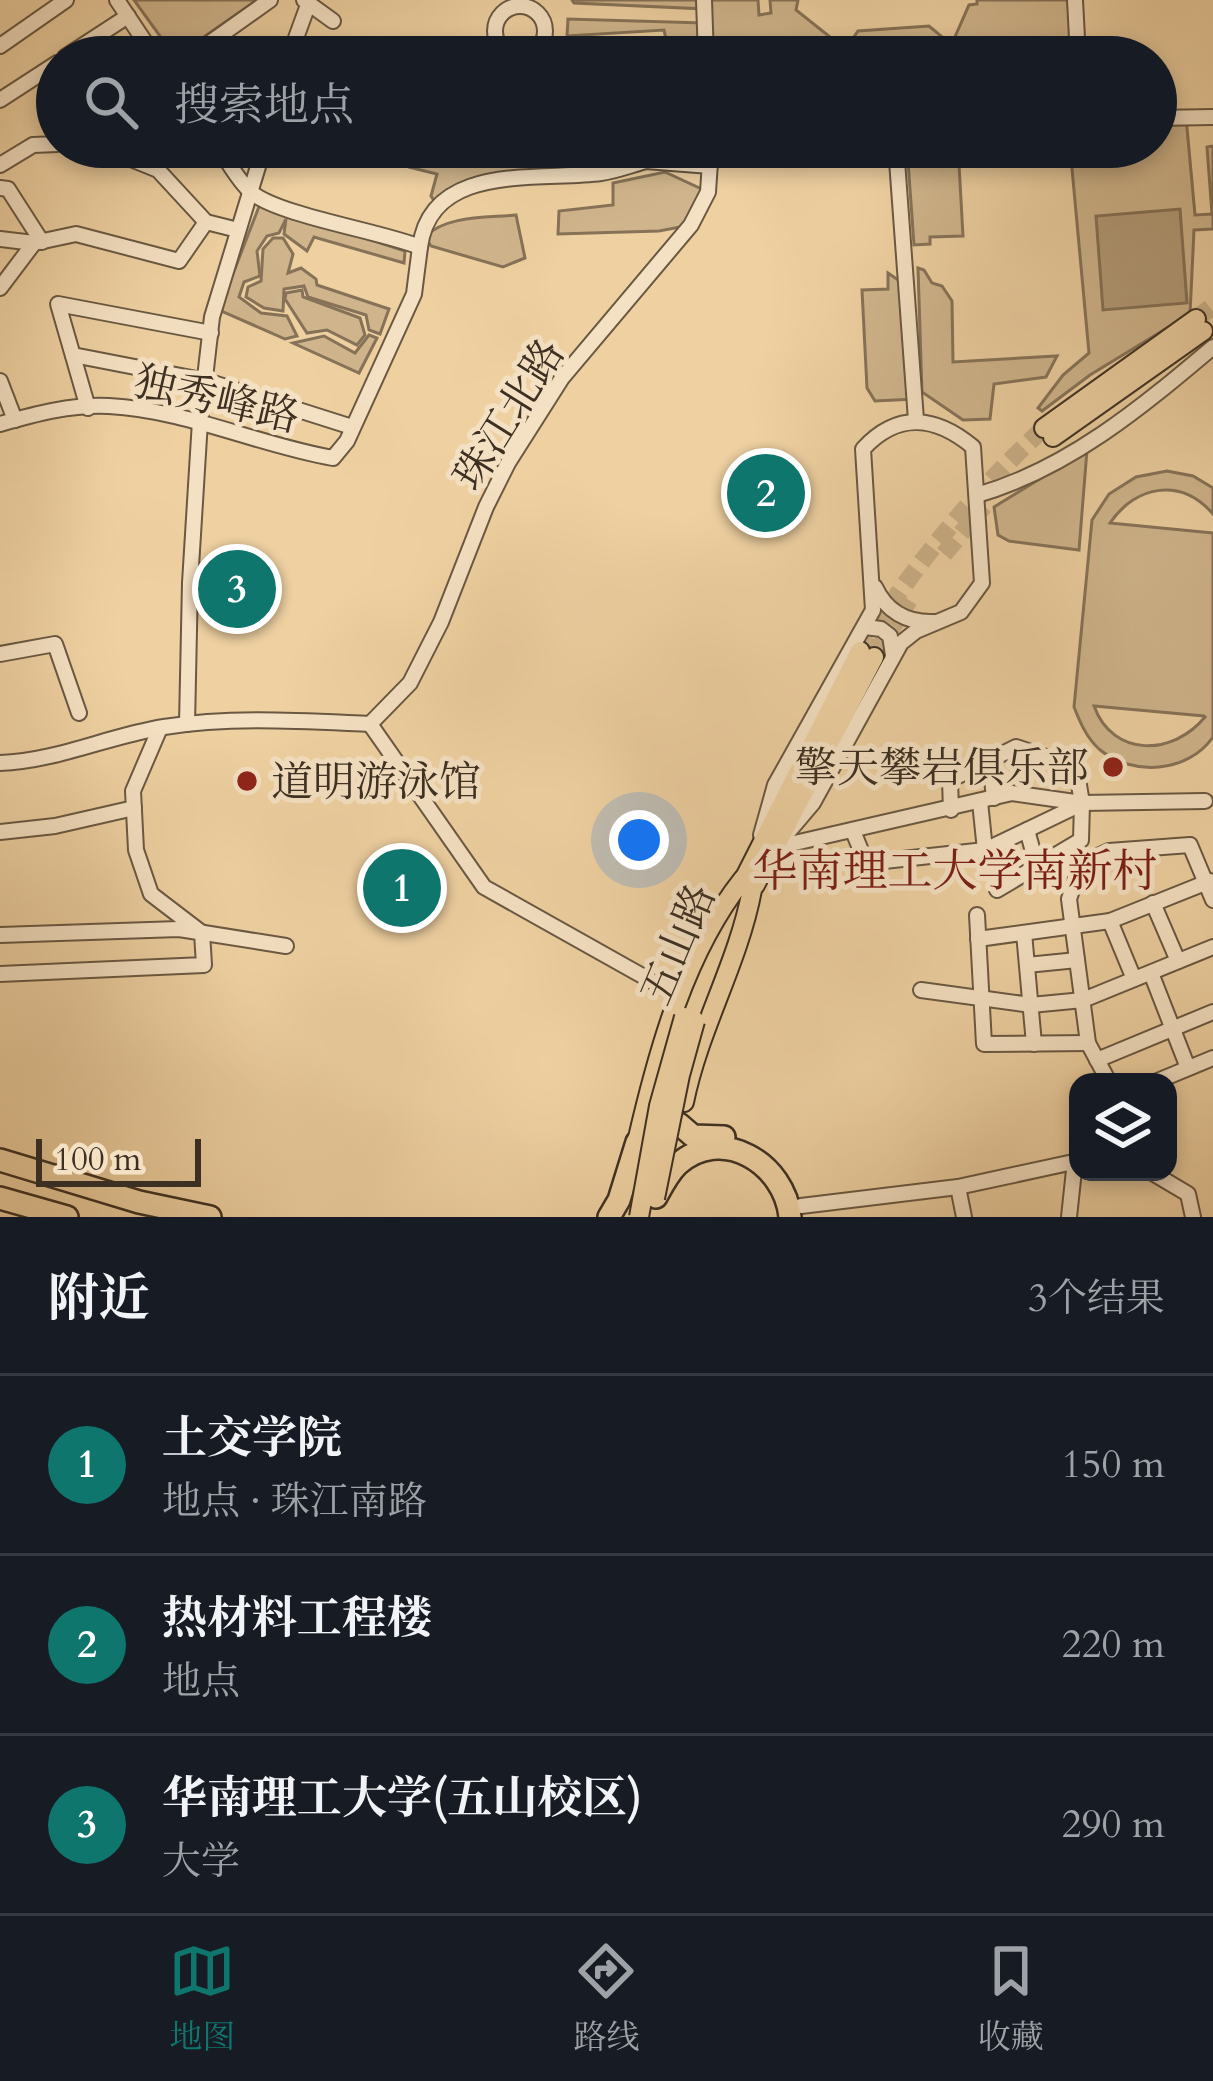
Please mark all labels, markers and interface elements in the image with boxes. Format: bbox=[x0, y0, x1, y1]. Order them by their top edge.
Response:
search box bbox=[36, 36, 1177, 168]
icon: search bbox=[78, 69, 144, 135]
text: 搜索地点 bbox=[174, 75, 354, 136]
street label: 珠江北路 bbox=[441, 328, 578, 501]
street label: 独秀峰路 bbox=[128, 353, 305, 446]
pin: 2 bbox=[727, 448, 805, 538]
pin: 3 bbox=[198, 544, 276, 634]
place label: 擎天攀岩俱乐部 bbox=[795, 740, 1089, 797]
place label: 道明游泳馆 bbox=[271, 754, 481, 811]
marker: 擎天攀岩俱乐部 bbox=[1100, 754, 1126, 780]
marker: 道明游泳馆 bbox=[234, 768, 260, 794]
your location bbox=[609, 810, 669, 870]
district label: 华南理工大学南新村 bbox=[752, 841, 1158, 902]
pin: 1 bbox=[363, 843, 441, 933]
street label: 五山路 bbox=[628, 875, 729, 1014]
map controls bbox=[1069, 1073, 1177, 1181]
button: layers bbox=[1069, 1073, 1177, 1181]
scale bar bbox=[36, 1133, 201, 1186]
text: 100 m bbox=[54, 1137, 141, 1182]
text: 附近 bbox=[48, 1264, 150, 1334]
text: 3个结果 bbox=[1028, 1272, 1165, 1325]
text: 土交学院 bbox=[162, 1408, 342, 1469]
text: 1 bbox=[77, 1438, 97, 1491]
text: 150 m bbox=[1062, 1438, 1165, 1491]
text: 地点 · 珠江南路 bbox=[162, 1475, 427, 1528]
text: 热材料工程楼 bbox=[162, 1588, 432, 1649]
text: 2 bbox=[77, 1618, 97, 1671]
text: 220 m bbox=[1062, 1618, 1165, 1671]
text: 地点 bbox=[162, 1655, 240, 1708]
text: 华南理工大学(五山校区) bbox=[162, 1768, 643, 1829]
text: 3 bbox=[77, 1798, 97, 1851]
text: 290 m bbox=[1062, 1798, 1165, 1851]
text: 大学 bbox=[162, 1835, 240, 1888]
tab: 地图 bbox=[169, 1938, 235, 2060]
tab: 路线 bbox=[573, 1938, 639, 2060]
tab: 收藏 bbox=[978, 1938, 1044, 2060]

